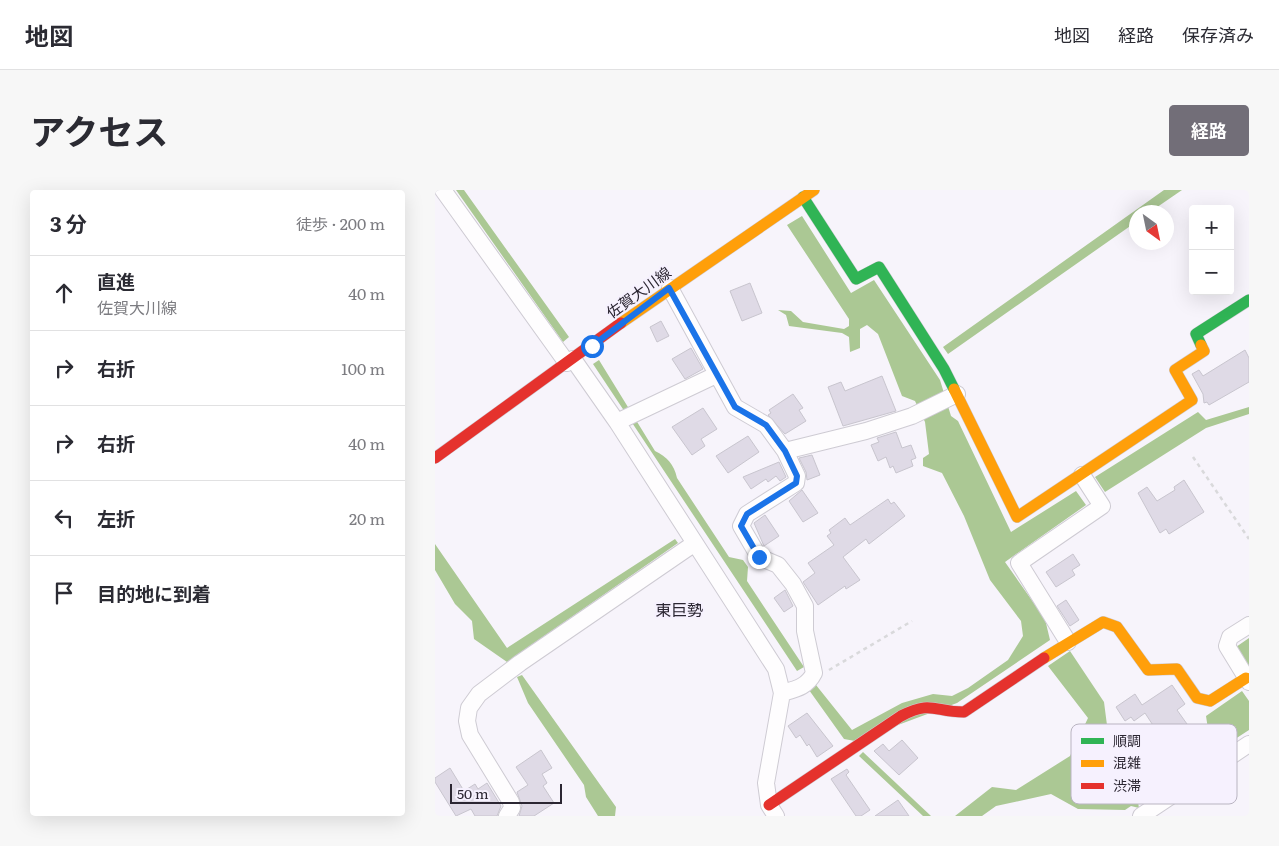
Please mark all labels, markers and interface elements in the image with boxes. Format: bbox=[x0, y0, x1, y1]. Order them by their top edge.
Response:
text: 地図 bbox=[25, 17, 73, 52]
text: 地図 bbox=[1054, 21, 1090, 48]
text: 経路 bbox=[1118, 21, 1154, 48]
text: 保存済み bbox=[1182, 21, 1254, 48]
text: アクセス bbox=[30, 104, 168, 156]
button: 経路 bbox=[1169, 105, 1249, 156]
north arrow bbox=[1129, 205, 1174, 250]
map controls bbox=[1189, 205, 1234, 295]
button: + bbox=[1189, 205, 1234, 250]
text: 3 分 bbox=[50, 207, 87, 238]
text: 徒歩 · 200 m bbox=[296, 211, 385, 235]
button: − bbox=[1189, 250, 1234, 295]
street label: 佐賀大川線 bbox=[601, 260, 675, 323]
text: 直進 bbox=[97, 267, 135, 295]
icon: ahead bbox=[50, 279, 78, 307]
text: 40 m bbox=[348, 281, 385, 305]
text: 佐賀大川線 bbox=[97, 295, 177, 319]
route start bbox=[581, 335, 604, 358]
icon: right bbox=[50, 354, 78, 382]
text: 右折 bbox=[97, 354, 135, 382]
text: 100 m bbox=[341, 356, 385, 380]
icon: right bbox=[50, 429, 78, 457]
text: 右折 bbox=[97, 429, 135, 457]
text: 40 m bbox=[348, 431, 385, 455]
icon: left bbox=[50, 504, 78, 532]
text: 左折 bbox=[97, 504, 135, 532]
text: 20 m bbox=[349, 506, 385, 530]
route end bbox=[748, 546, 771, 569]
icon: arrive bbox=[50, 579, 78, 607]
text: 目的地に到着 bbox=[97, 579, 211, 607]
district label: 東巨勢 bbox=[655, 597, 703, 621]
legend bbox=[1071, 724, 1237, 804]
text: 順調 bbox=[1113, 730, 1141, 750]
text: 混雑 bbox=[1113, 752, 1141, 772]
text: 渋滞 bbox=[1113, 775, 1141, 795]
scale bar bbox=[450, 781, 563, 804]
text: 50 m bbox=[457, 783, 489, 803]

